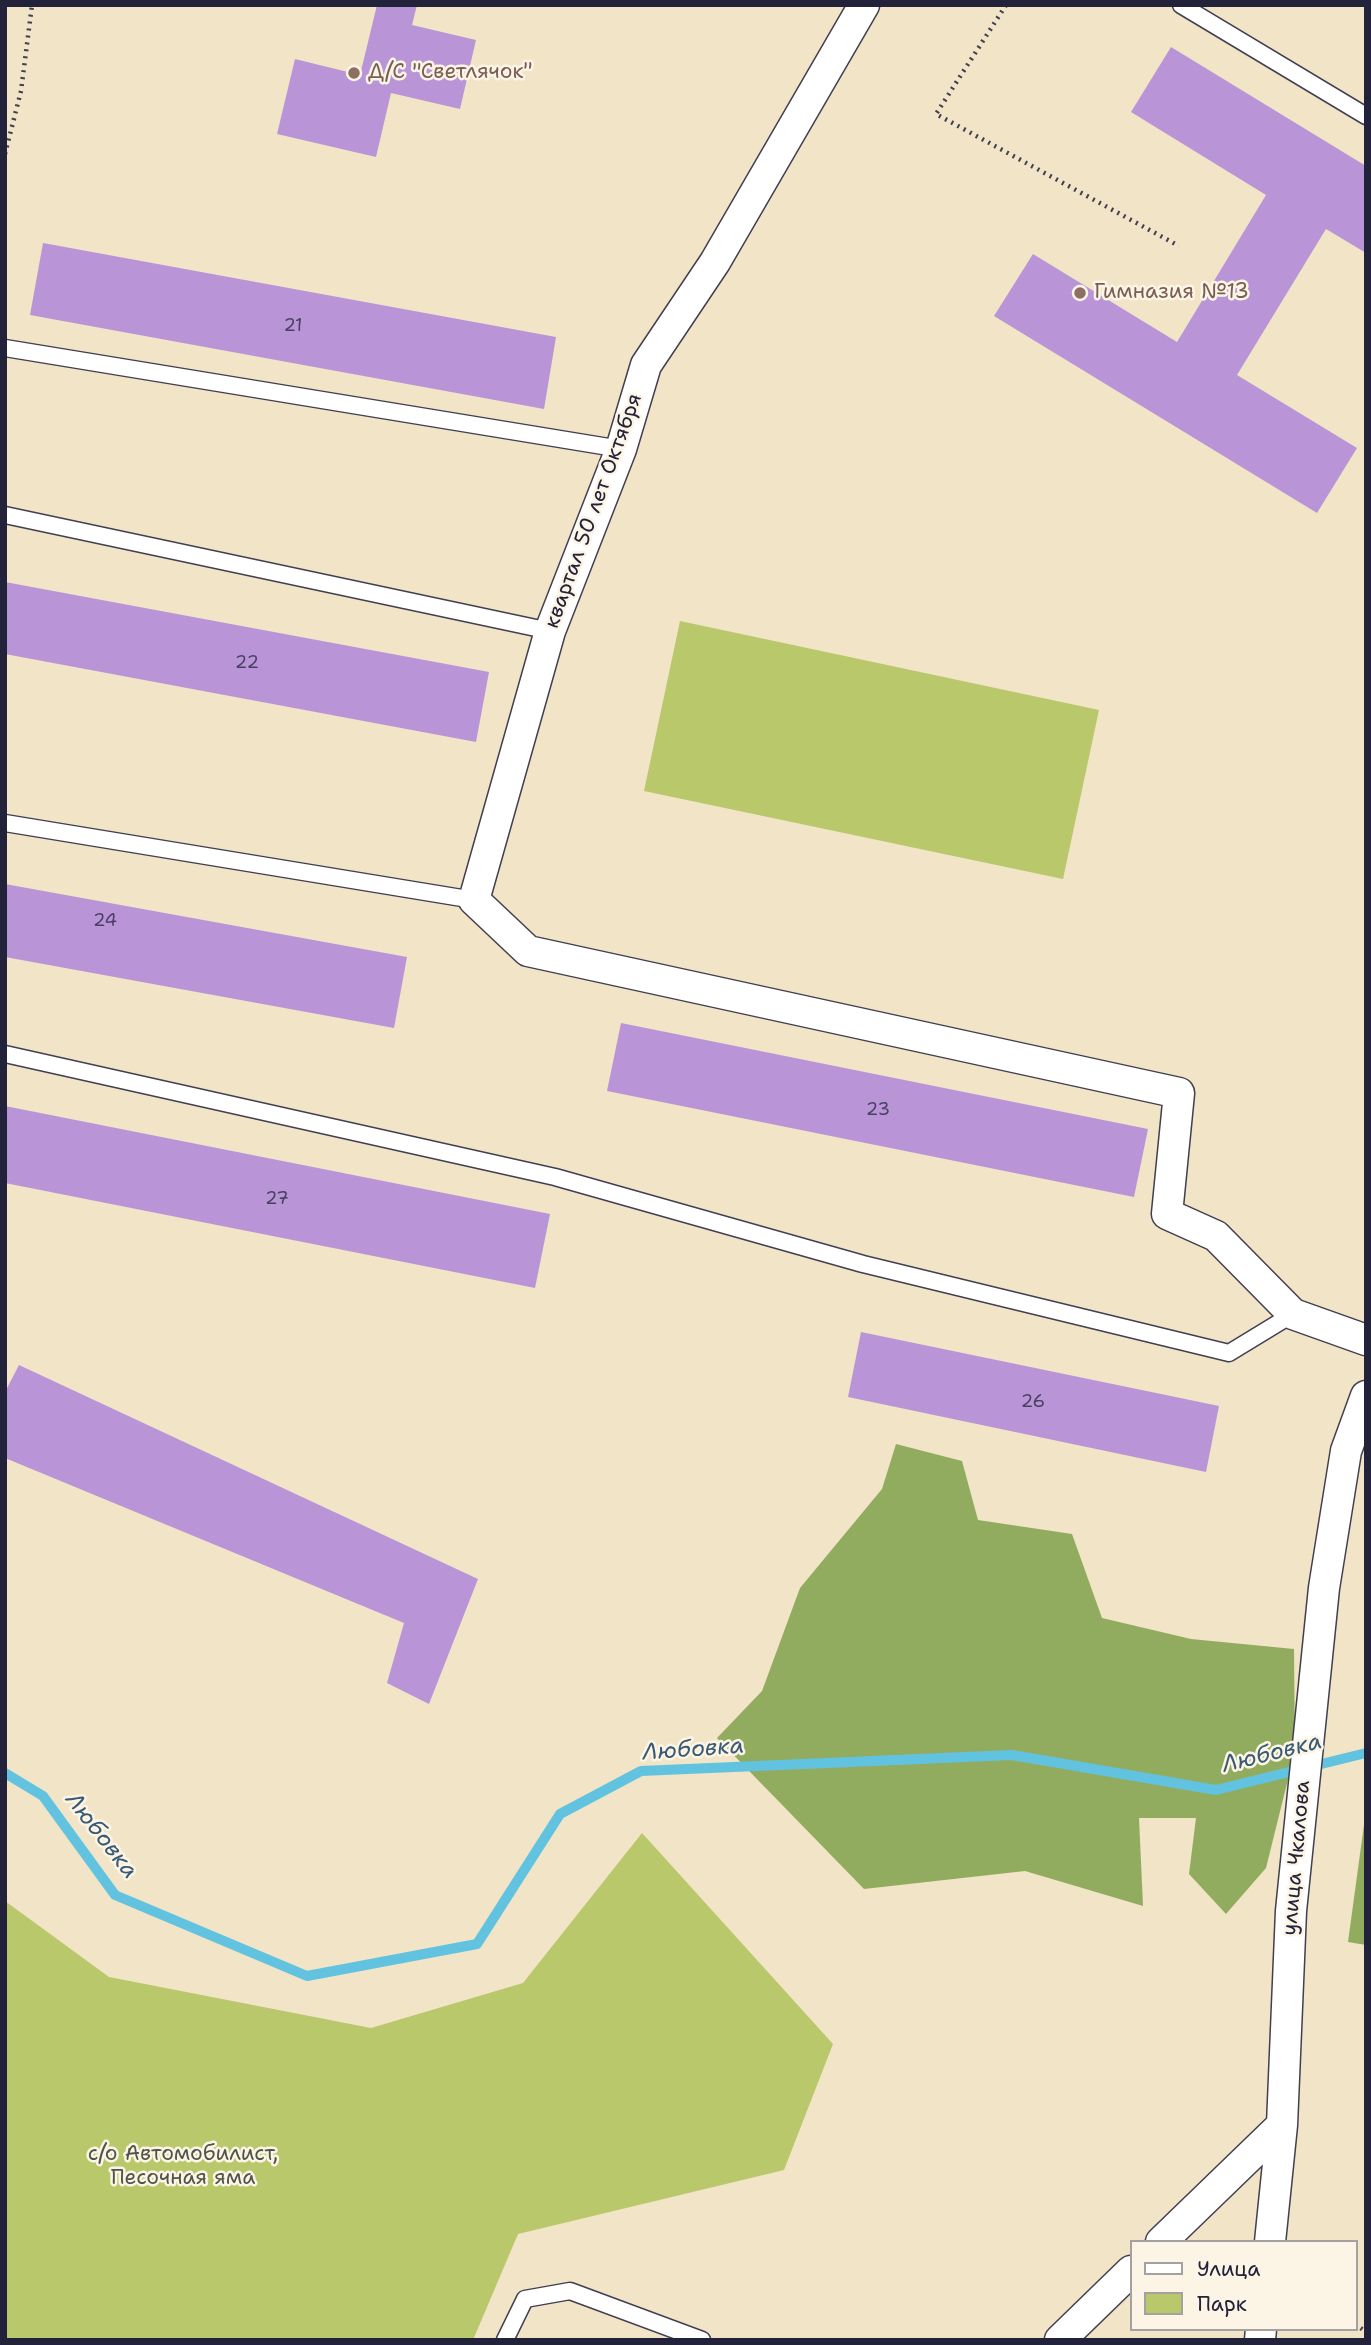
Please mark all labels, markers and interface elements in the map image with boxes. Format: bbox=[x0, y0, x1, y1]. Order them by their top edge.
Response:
place label: Д/С "Светлячок" bbox=[368, 60, 533, 86]
marker: Д/С "Светлячок" bbox=[346, 65, 362, 81]
place label: Гимназия №13 bbox=[1094, 280, 1249, 306]
marker: Гимназия №13 bbox=[1072, 285, 1088, 301]
house number: 21 bbox=[283, 315, 303, 337]
street label: квартал 50 лет Октября bbox=[540, 390, 648, 632]
house number: 22 bbox=[235, 652, 259, 674]
house number: 24 bbox=[93, 910, 117, 932]
house number: 23 bbox=[866, 1099, 890, 1121]
house number: 27 bbox=[265, 1188, 289, 1210]
house number: 26 bbox=[1021, 1391, 1045, 1413]
water label: Любовка bbox=[1219, 1728, 1325, 1780]
water label: Любовка bbox=[641, 1733, 745, 1767]
street label: улица Чкалова bbox=[1278, 1779, 1316, 1937]
water label: Любовка bbox=[59, 1787, 143, 1885]
park label: с/о Автомобилист, Песочная яма bbox=[88, 2142, 278, 2192]
legend bbox=[1130, 2240, 1357, 2331]
text: Улица bbox=[1197, 2255, 1260, 2283]
text: Парк bbox=[1197, 2290, 1247, 2318]

